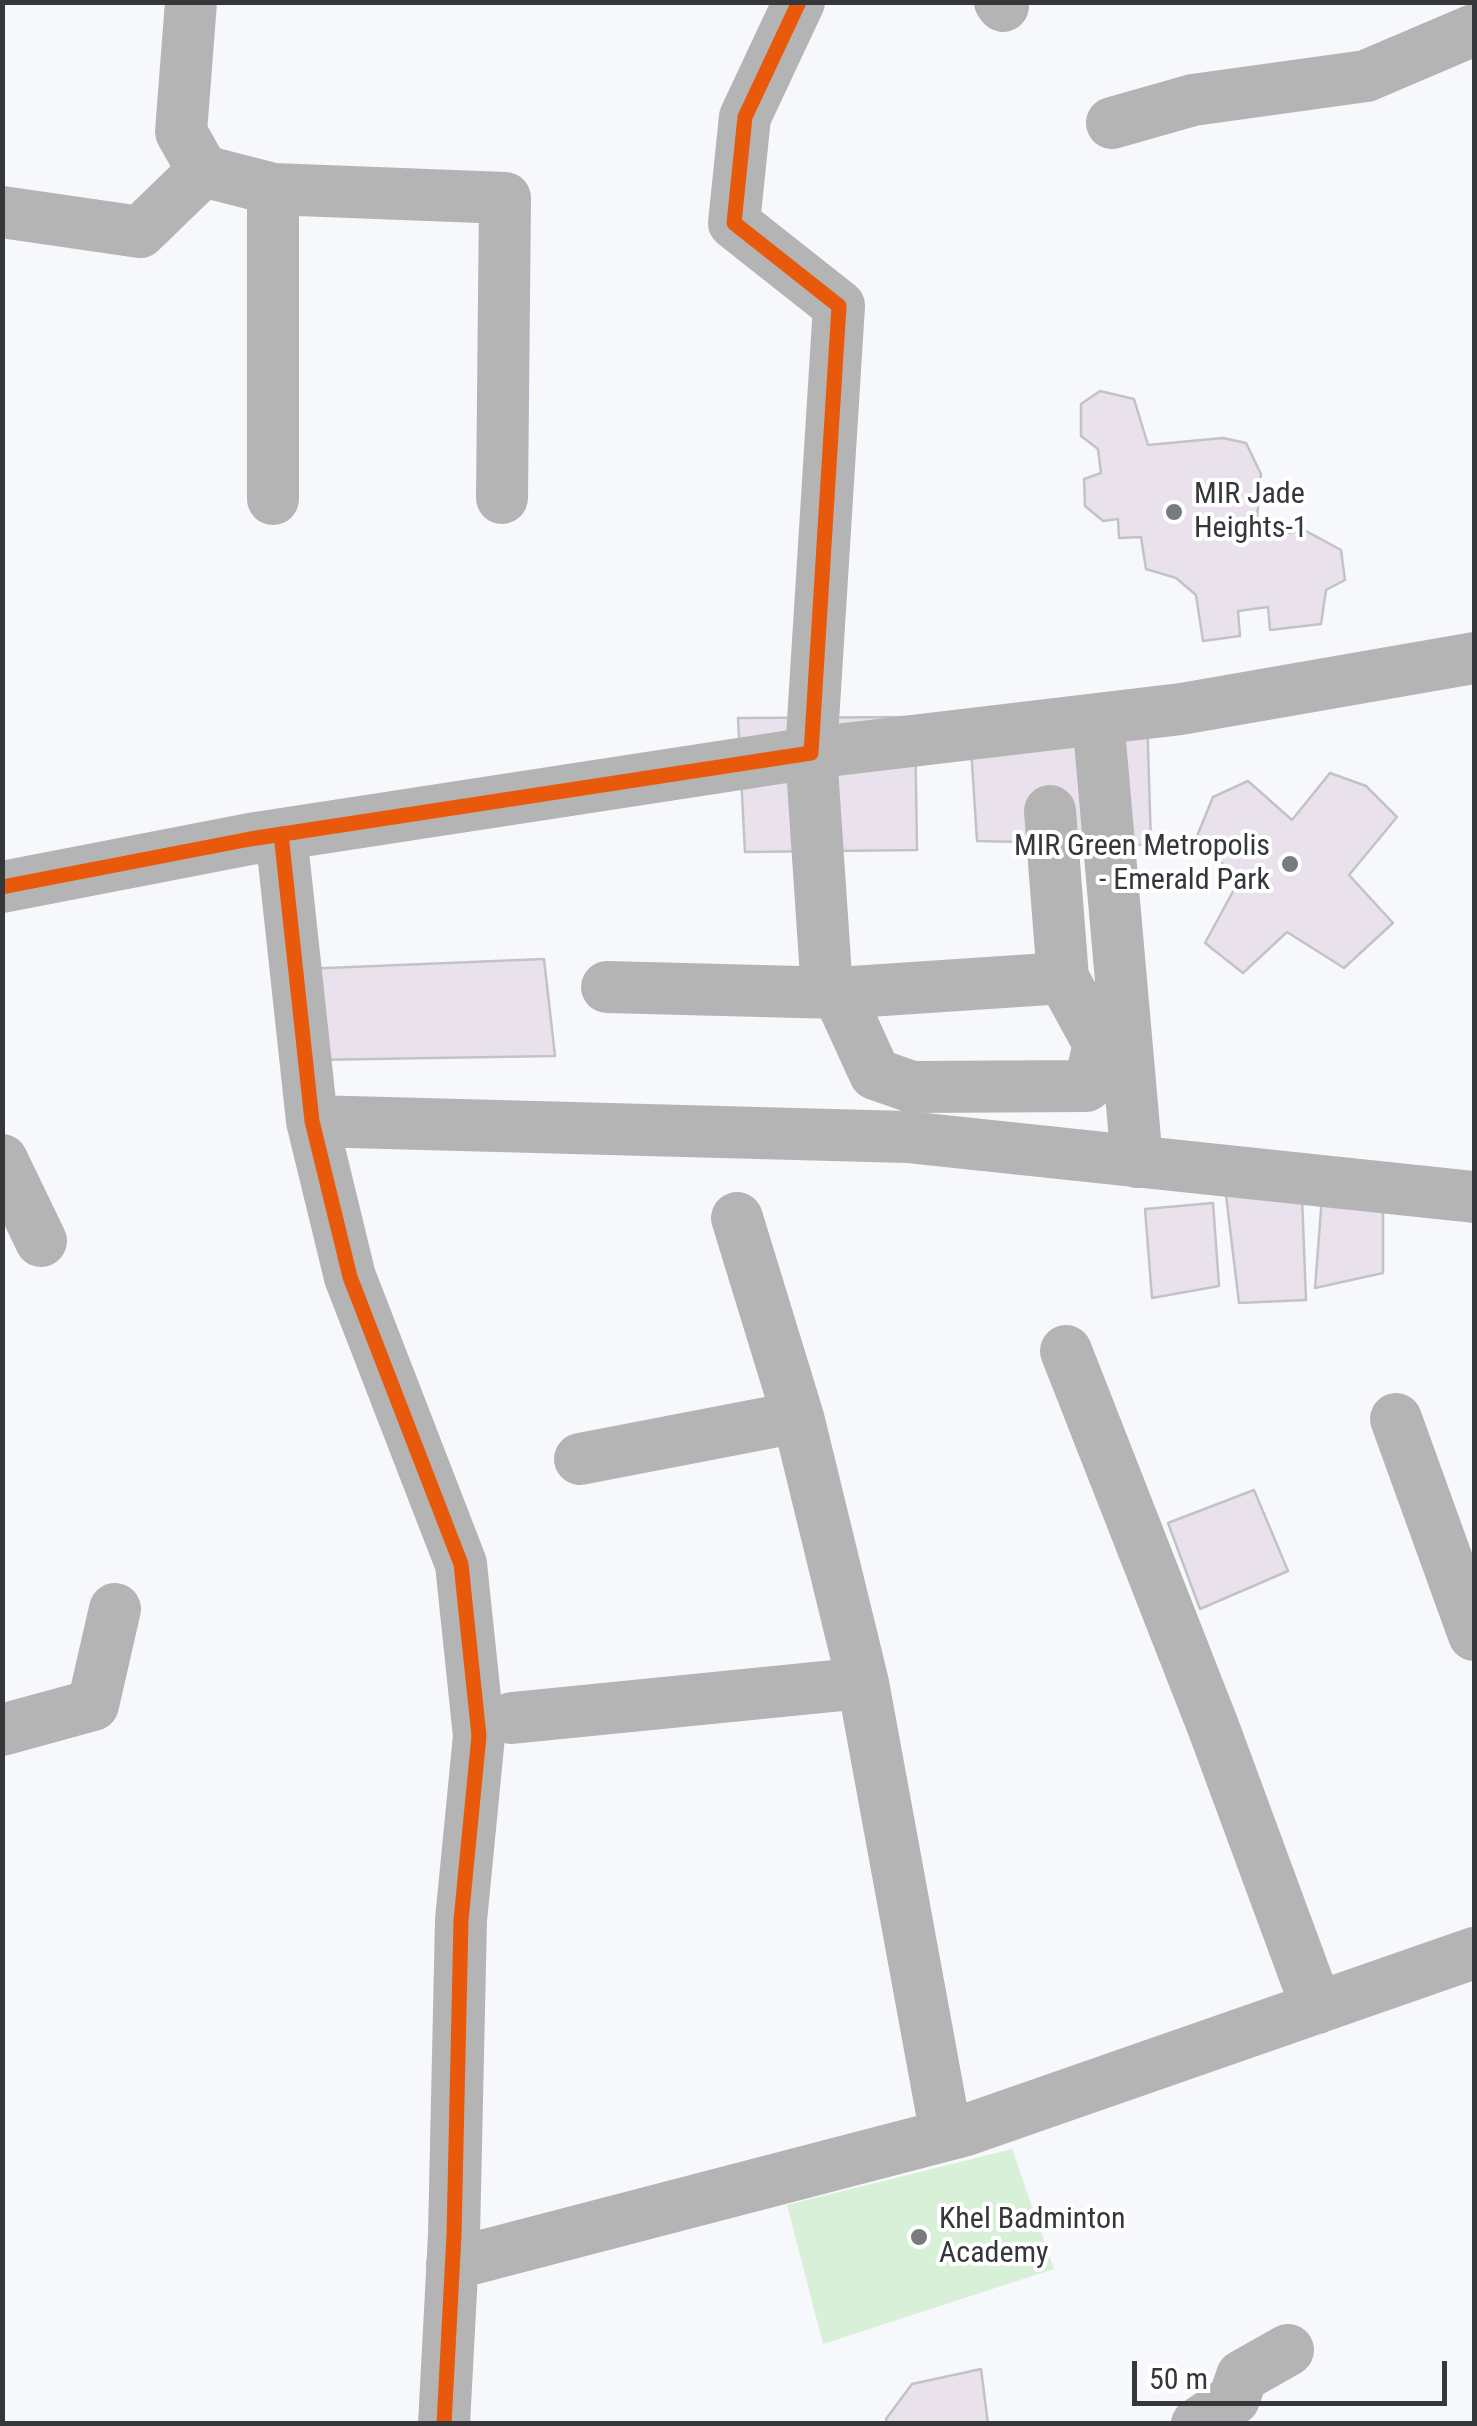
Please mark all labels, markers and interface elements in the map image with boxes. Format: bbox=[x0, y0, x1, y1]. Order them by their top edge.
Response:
place label: MIR Jade Heights-1 bbox=[1194, 477, 1308, 548]
marker: MIR Jade Heights-1 bbox=[1163, 501, 1185, 523]
place label: MIR Green Metropolis - Emerald Park bbox=[1014, 829, 1270, 900]
marker: MIR Green Metropolis - Emerald Park bbox=[1279, 853, 1301, 875]
place label: Khel Badminton Academy bbox=[939, 2202, 1125, 2272]
marker: Khel Badminton Academy bbox=[908, 2226, 930, 2248]
scale bar bbox=[1137, 2341, 1452, 2403]
text: 50 m bbox=[1149, 2361, 1208, 2396]

